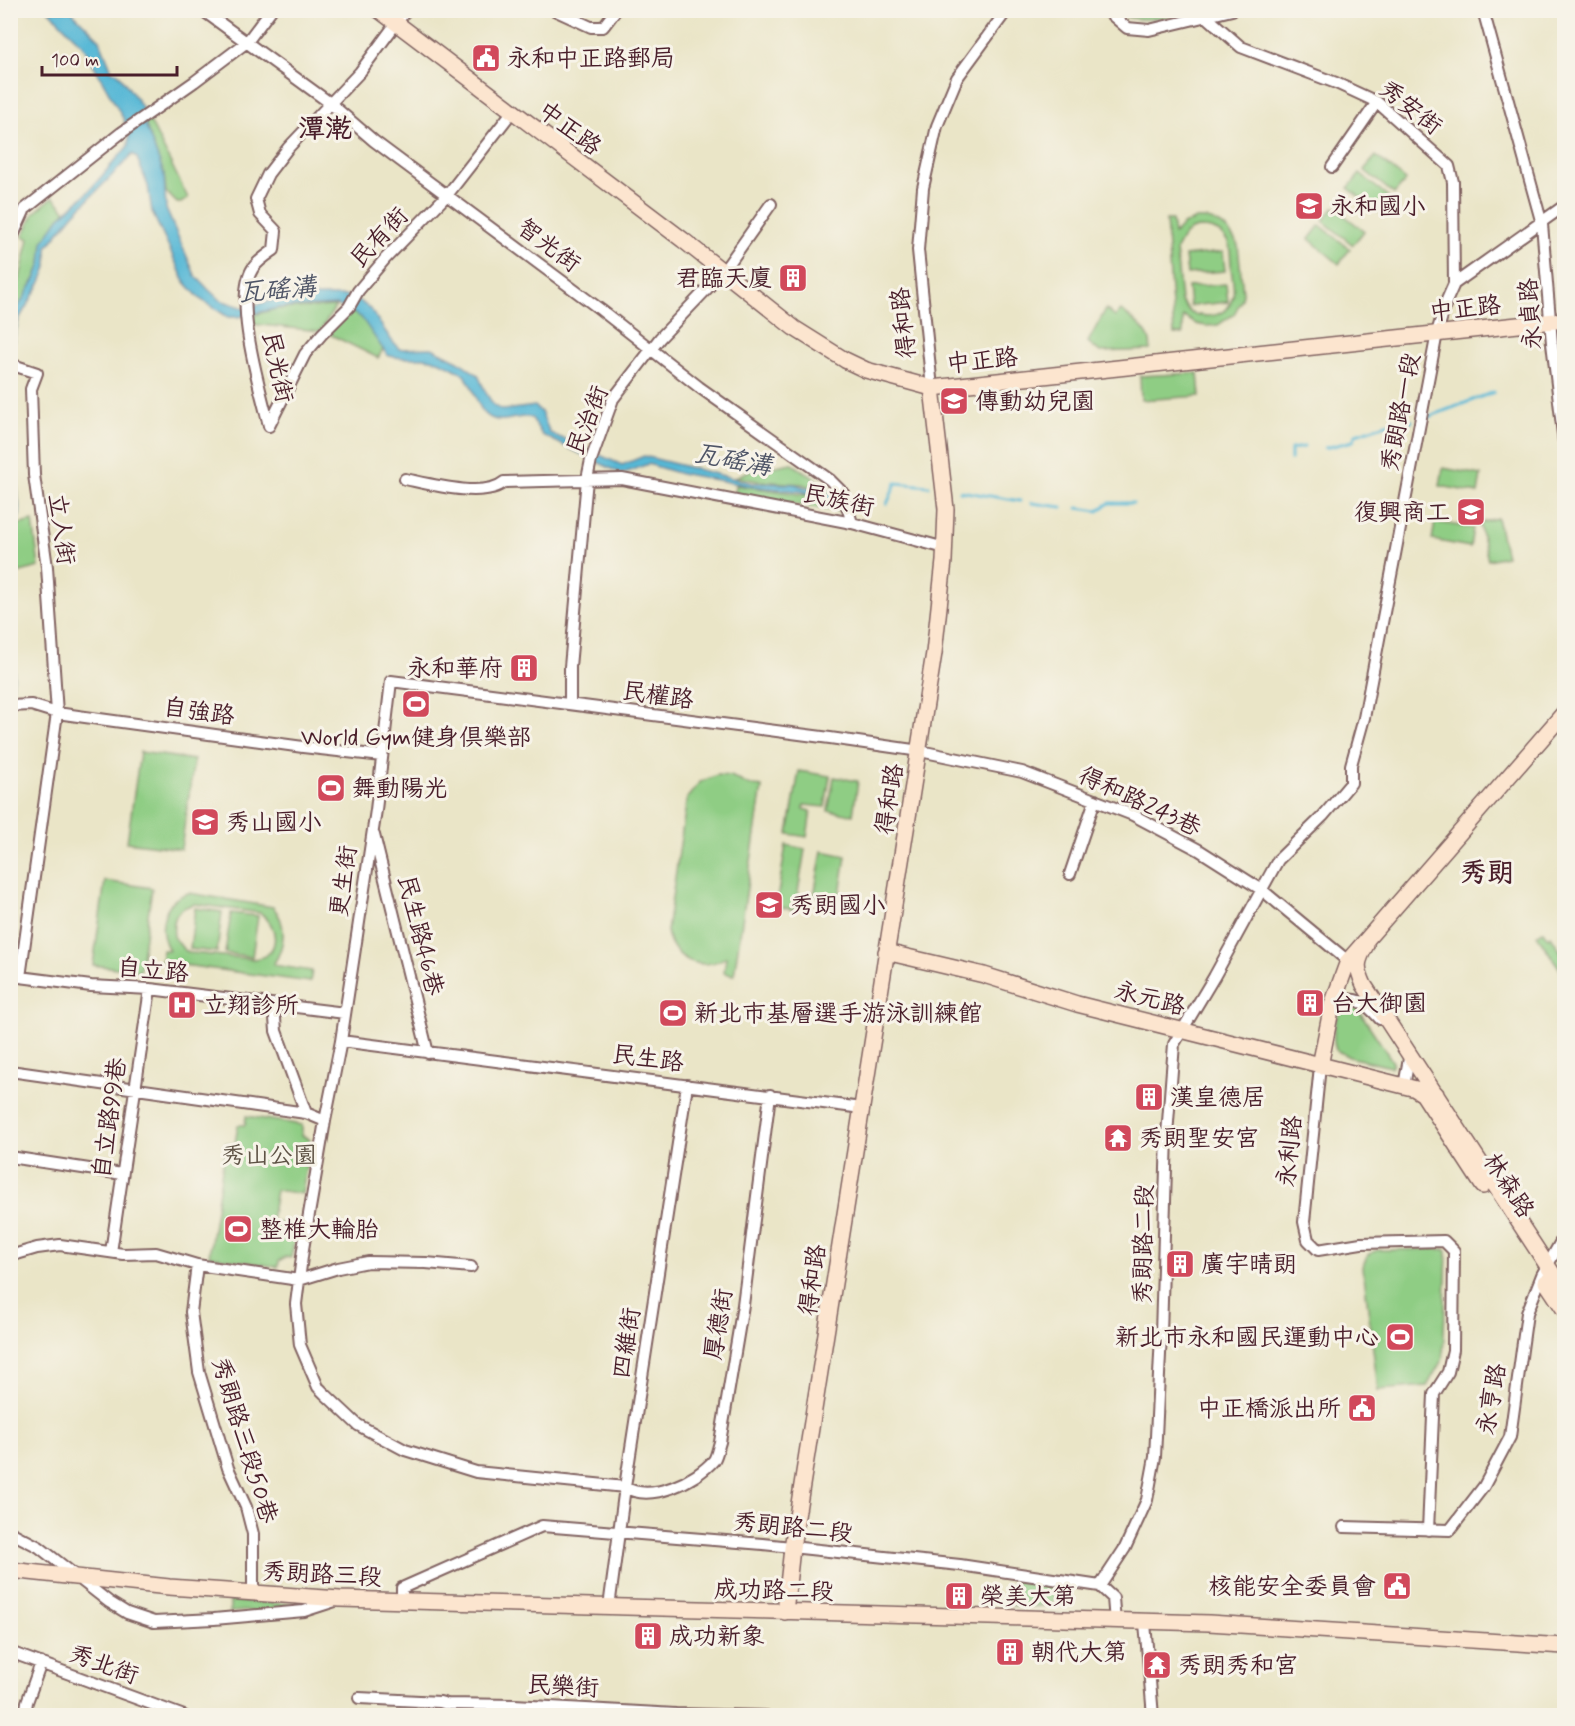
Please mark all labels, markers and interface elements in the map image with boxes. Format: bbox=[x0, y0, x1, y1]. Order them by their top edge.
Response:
scale bar bbox=[42, 39, 177, 77]
public building icon: 永和中正路郵局 bbox=[470, 42, 502, 74]
place label: 永和中正路郵局 bbox=[507, 44, 675, 75]
text: 100 m bbox=[51, 49, 99, 73]
street label: 秀安街 bbox=[1372, 74, 1448, 143]
street label: 中正路 bbox=[531, 95, 607, 163]
district label: 潭漧 bbox=[298, 112, 352, 147]
school or university icon: 永和國小 bbox=[1293, 190, 1325, 222]
place label: 永和國小 bbox=[1330, 192, 1426, 223]
street label: 民有街 bbox=[344, 201, 416, 275]
street label: 智光街 bbox=[510, 212, 586, 280]
building icon: 君臨天廈 bbox=[777, 262, 809, 294]
place label: 君臨天廈 bbox=[676, 264, 772, 295]
water label: 瓦磘溝 bbox=[237, 270, 319, 311]
street label: 永貞路 bbox=[1514, 277, 1549, 351]
street label: 得和路 bbox=[885, 285, 924, 360]
street label: 中正路 bbox=[1428, 290, 1503, 329]
street label: 民光街 bbox=[254, 329, 299, 406]
street label: 中正路 bbox=[945, 342, 1020, 381]
street label: 秀朗路一段 bbox=[1375, 350, 1428, 474]
street label: 民治街 bbox=[561, 381, 616, 460]
school or university icon: 傳動幼兒園 bbox=[938, 385, 970, 417]
place label: 傳動幼兒園 bbox=[975, 387, 1095, 418]
water label: 瓦磘溝 bbox=[691, 437, 776, 485]
street label: 民族街 bbox=[800, 479, 877, 524]
street label: 立人街 bbox=[40, 491, 81, 567]
school or university icon: 復興商工 bbox=[1455, 496, 1487, 528]
place label: 復興商工 bbox=[1354, 498, 1450, 529]
building icon: 永和華府 bbox=[508, 652, 540, 684]
place label: 永和華府 bbox=[407, 654, 503, 685]
street label: 民權路 bbox=[620, 676, 696, 717]
sports icon: World Gym健身俱樂部 bbox=[400, 688, 432, 720]
street label: 自強路 bbox=[161, 692, 237, 733]
place label: World Gym健身俱樂部 bbox=[301, 723, 531, 754]
street label: 得和路243巷 bbox=[1073, 760, 1206, 844]
street label: 得和路 bbox=[870, 761, 911, 837]
sports icon: 舞動陽光 bbox=[315, 772, 347, 804]
place label: 舞動陽光 bbox=[352, 774, 448, 805]
school or university icon: 秀山國小 bbox=[189, 806, 221, 838]
place label: 秀山國小 bbox=[226, 808, 322, 839]
street label: 更生街 bbox=[324, 843, 365, 919]
district label: 秀朗 bbox=[1460, 856, 1514, 891]
street label: 民生路46巷 bbox=[390, 872, 449, 999]
school or university icon: 秀朗國小 bbox=[753, 889, 785, 921]
place label: 秀朗國小 bbox=[790, 891, 886, 922]
street label: 自立路 bbox=[116, 953, 190, 990]
street label: 永元路 bbox=[1111, 976, 1188, 1023]
building icon: 台大御園 bbox=[1294, 987, 1326, 1019]
hospital icon: 立翔診所 bbox=[166, 989, 198, 1021]
place label: 台大御園 bbox=[1331, 989, 1427, 1020]
place label: 立翔診所 bbox=[203, 991, 299, 1022]
sports icon: 新北市基層選手游泳訓練館 bbox=[657, 997, 689, 1029]
place label: 新北市基層選手游泳訓練館 bbox=[694, 999, 982, 1030]
street label: 民生路 bbox=[610, 1040, 685, 1079]
street label: 自立路99巷 bbox=[87, 1056, 134, 1181]
building icon: 漢皇德居 bbox=[1133, 1081, 1165, 1113]
place label: 漢皇德居 bbox=[1170, 1083, 1266, 1114]
street label: 永利路 bbox=[1271, 1114, 1310, 1189]
temple icon: 秀朗聖安宮 bbox=[1102, 1122, 1134, 1154]
place label: 秀朗聖安宮 bbox=[1139, 1124, 1259, 1155]
park label: 秀山公園 bbox=[221, 1141, 317, 1172]
street label: 林森路 bbox=[1475, 1147, 1540, 1224]
street label: 秀朗路二段 bbox=[1128, 1184, 1161, 1304]
sports icon: 整椎大輪胎 bbox=[222, 1213, 254, 1245]
place label: 整椎大輪胎 bbox=[259, 1215, 379, 1246]
street label: 得和路 bbox=[793, 1242, 834, 1318]
building icon: 廣宇晴朗 bbox=[1164, 1248, 1196, 1280]
place label: 廣宇晴朗 bbox=[1201, 1250, 1297, 1281]
street label: 厚德街 bbox=[699, 1286, 740, 1362]
street label: 四維街 bbox=[607, 1305, 648, 1381]
sports icon: 新北市永和國民運動中心 bbox=[1384, 1321, 1416, 1353]
place label: 新北市永和國民運動中心 bbox=[1115, 1323, 1379, 1354]
street label: 秀朗路三段50巷 bbox=[204, 1354, 284, 1527]
street label: 永亨路 bbox=[1471, 1361, 1514, 1437]
public building icon: 中正橋派出所 bbox=[1346, 1392, 1378, 1424]
place label: 中正橋派出所 bbox=[1197, 1394, 1341, 1425]
street label: 秀朗路二段 bbox=[732, 1507, 854, 1550]
street label: 秀朗路三段 bbox=[261, 1557, 383, 1594]
public building icon: 核能安全委員會 bbox=[1381, 1570, 1413, 1602]
place label: 核能安全委員會 bbox=[1208, 1572, 1376, 1603]
street label: 成功路二段 bbox=[714, 1575, 834, 1608]
building icon: 榮美大第 bbox=[943, 1580, 975, 1612]
place label: 榮美大第 bbox=[980, 1582, 1076, 1613]
building icon: 成功新象 bbox=[632, 1620, 664, 1652]
place label: 成功新象 bbox=[669, 1622, 765, 1653]
building icon: 朝代大第 bbox=[994, 1636, 1026, 1668]
place label: 朝代大第 bbox=[1031, 1638, 1127, 1669]
street label: 秀北街 bbox=[64, 1639, 143, 1692]
temple icon: 秀朗秀和宮 bbox=[1141, 1649, 1173, 1681]
place label: 秀朗秀和宮 bbox=[1178, 1651, 1298, 1682]
street label: 民樂街 bbox=[526, 1670, 600, 1705]

